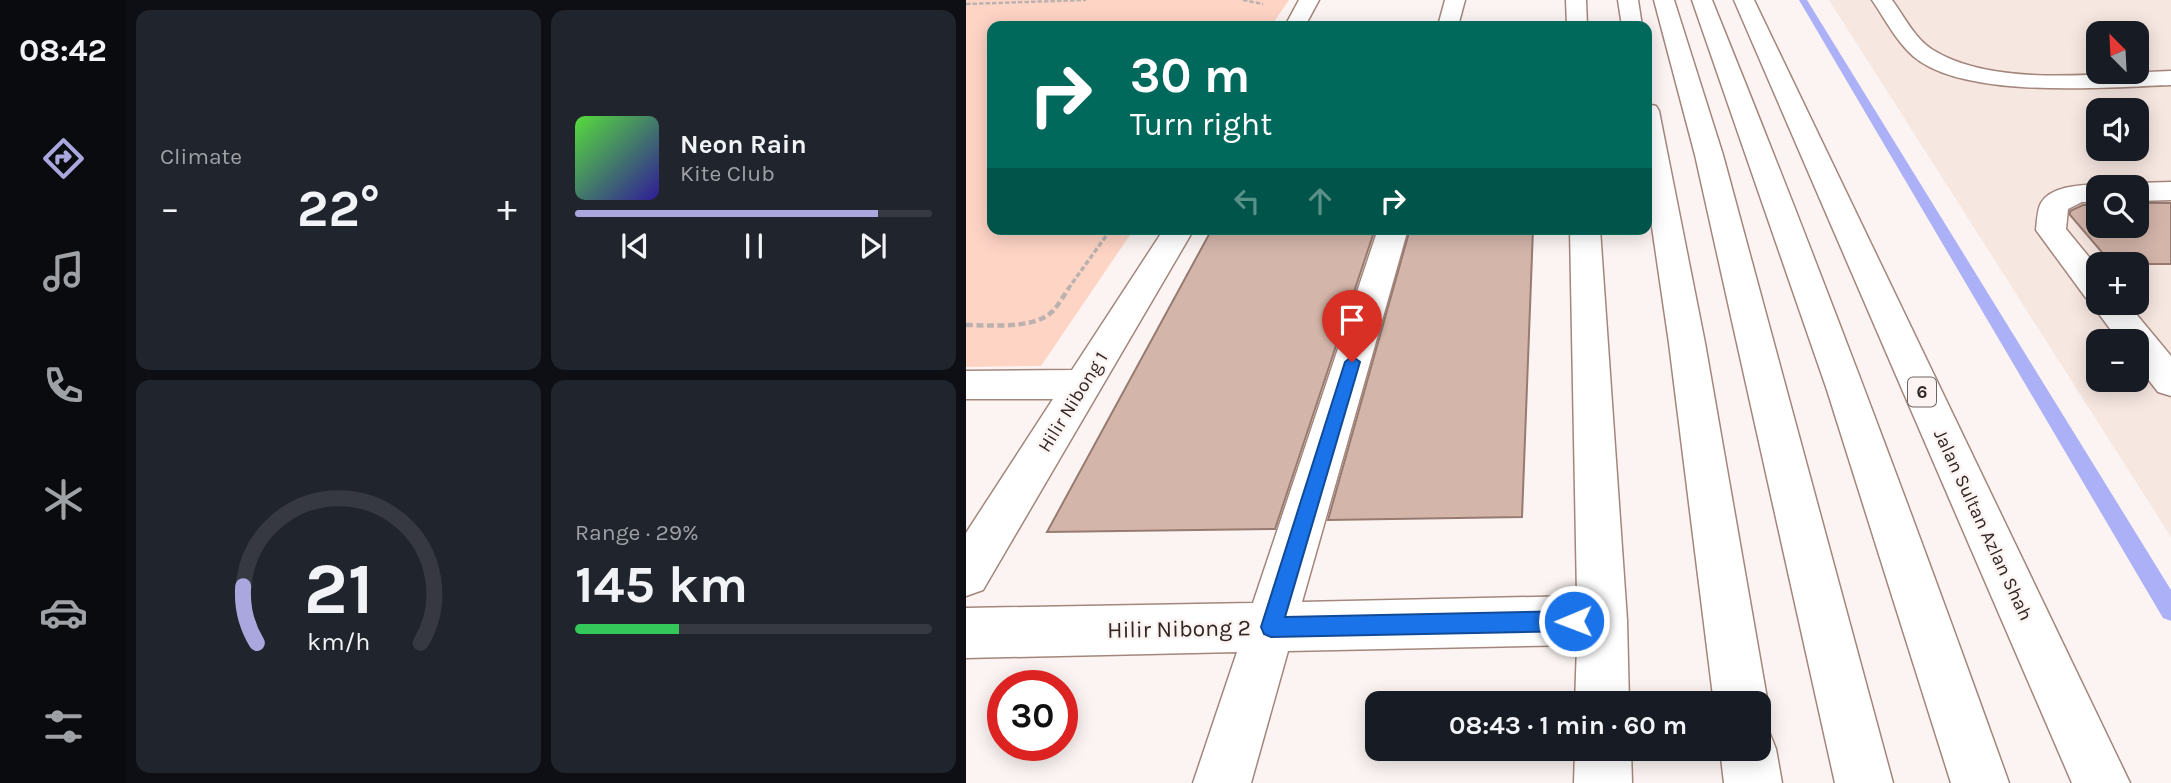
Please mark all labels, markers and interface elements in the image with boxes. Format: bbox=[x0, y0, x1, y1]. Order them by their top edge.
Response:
north arrow bbox=[2086, 21, 2149, 84]
map controls bbox=[2086, 21, 2149, 392]
text: 08:42 bbox=[19, 32, 107, 69]
text: 30 m bbox=[1130, 47, 1250, 104]
icon: right bbox=[1015, 49, 1106, 140]
button: sound bbox=[2086, 98, 2149, 161]
text: Turn right bbox=[1130, 106, 1272, 143]
text: Neon Rain bbox=[680, 129, 807, 160]
icon: directions bbox=[39, 134, 88, 183]
text: Climate bbox=[160, 143, 242, 170]
text: Kite Club bbox=[680, 160, 775, 187]
button: search bbox=[2086, 175, 2149, 238]
text: 22° bbox=[297, 178, 380, 239]
icon: left bbox=[1228, 182, 1266, 220]
icon: ahead bbox=[1301, 182, 1339, 220]
icon: right bbox=[1374, 182, 1412, 220]
text: − bbox=[160, 186, 180, 231]
text: + bbox=[497, 186, 517, 231]
icon: previous bbox=[616, 227, 654, 265]
icon: pause bbox=[735, 227, 773, 265]
icon: next bbox=[854, 227, 892, 265]
icon: music bbox=[39, 247, 88, 296]
button: + bbox=[2086, 252, 2149, 315]
pin bbox=[1322, 290, 1382, 362]
icon: arrive bbox=[1333, 301, 1371, 339]
button: − bbox=[2086, 329, 2149, 392]
street label: Hilir Nibong 1 bbox=[1033, 348, 1113, 456]
icon: phone bbox=[39, 361, 88, 410]
road number: 6 bbox=[1908, 378, 1936, 406]
street label: Jalan Sultan Azlan Shah bbox=[1929, 426, 2037, 624]
icon: climate bbox=[39, 475, 88, 524]
text: Range · 29% bbox=[575, 519, 699, 546]
text: 21 bbox=[304, 546, 374, 631]
text: 145 km bbox=[575, 554, 748, 615]
position arrow bbox=[1537, 584, 1611, 658]
icon: car bbox=[39, 588, 88, 637]
street label: Hilir Nibong 2 bbox=[1107, 614, 1251, 644]
text: km/h bbox=[307, 626, 370, 655]
speed limit sign: 30 bbox=[987, 670, 1078, 761]
icon: filters bbox=[39, 702, 88, 751]
text: 08:43 · 1 min · 60 m bbox=[1449, 710, 1687, 741]

